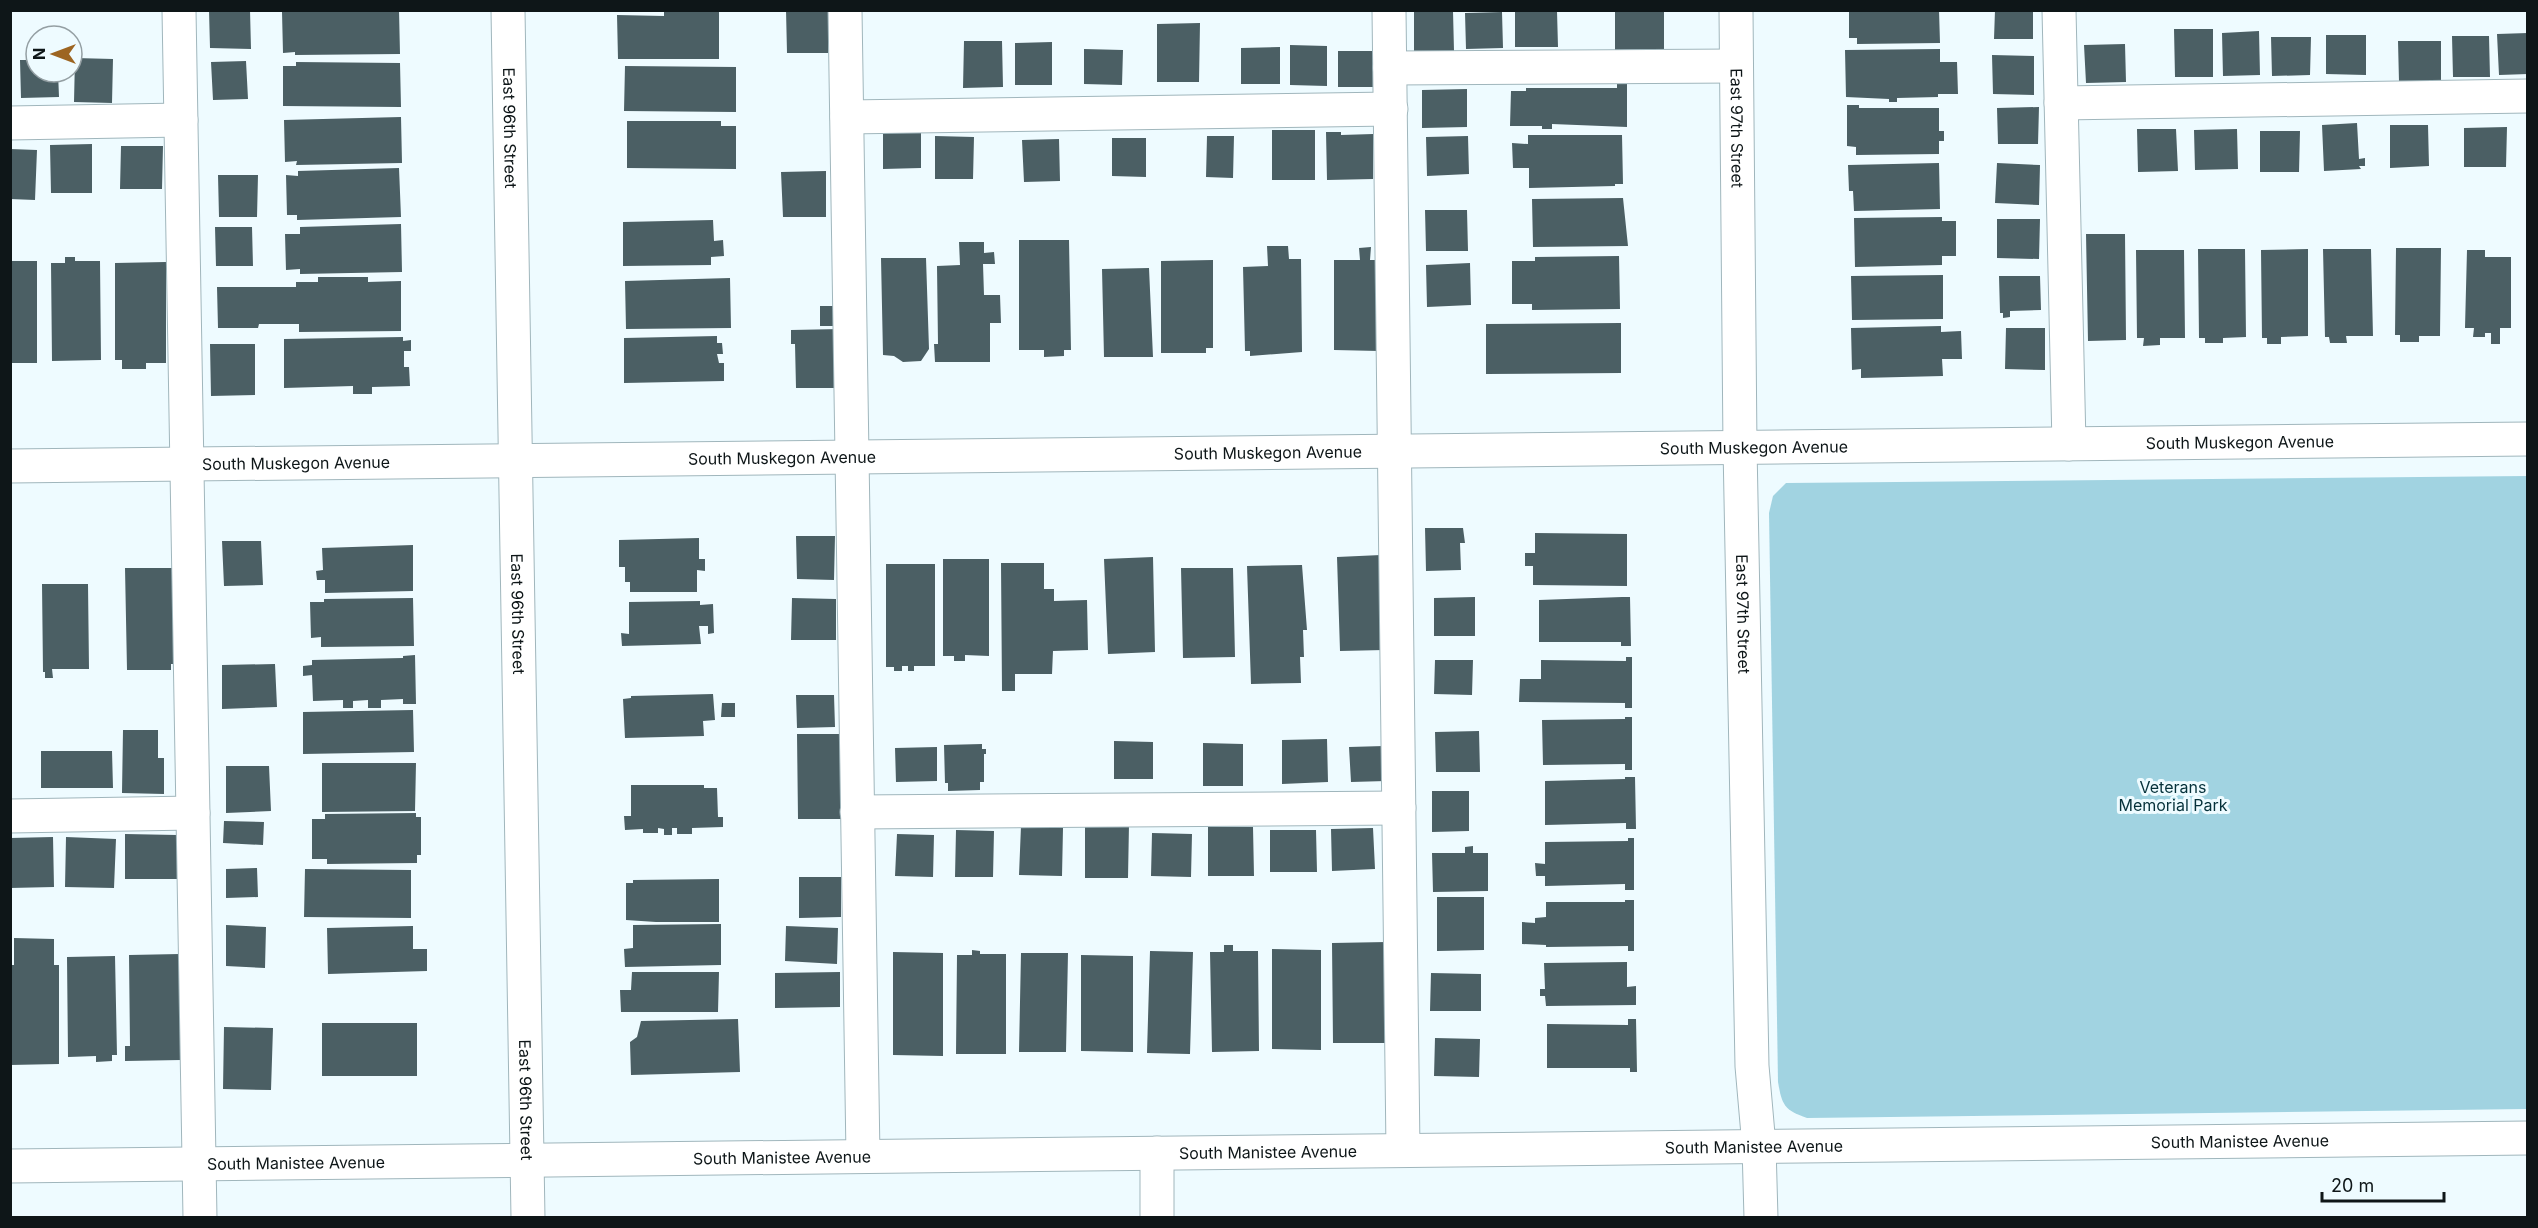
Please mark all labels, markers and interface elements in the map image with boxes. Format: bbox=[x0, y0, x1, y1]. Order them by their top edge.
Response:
north arrow bbox=[24, 24, 84, 84]
text: N bbox=[29, 48, 49, 60]
street label: East 96th Street bbox=[499, 67, 521, 189]
street label: East 97th Street bbox=[1727, 68, 1748, 188]
street label: South Muskegon Avenue bbox=[2146, 431, 2334, 453]
street label: South Muskegon Avenue bbox=[1660, 436, 1848, 458]
street label: South Muskegon Avenue bbox=[1174, 442, 1362, 464]
street label: South Muskegon Avenue bbox=[688, 447, 876, 469]
street label: South Muskegon Avenue bbox=[202, 452, 390, 474]
street label: East 96th Street bbox=[507, 553, 529, 675]
street label: East 97th Street bbox=[1732, 554, 1754, 674]
park label: Veterans Memorial Park bbox=[2118, 777, 2228, 815]
street label: East 96th Street bbox=[515, 1039, 537, 1161]
street label: South Manistee Avenue bbox=[2151, 1130, 2329, 1152]
street label: South Manistee Avenue bbox=[1665, 1136, 1843, 1158]
street label: South Manistee Avenue bbox=[1179, 1141, 1357, 1163]
street label: South Manistee Avenue bbox=[693, 1146, 871, 1168]
street label: South Manistee Avenue bbox=[207, 1152, 385, 1174]
scale bar bbox=[2322, 1165, 2444, 1203]
text: 20 m bbox=[2331, 1175, 2374, 1196]

